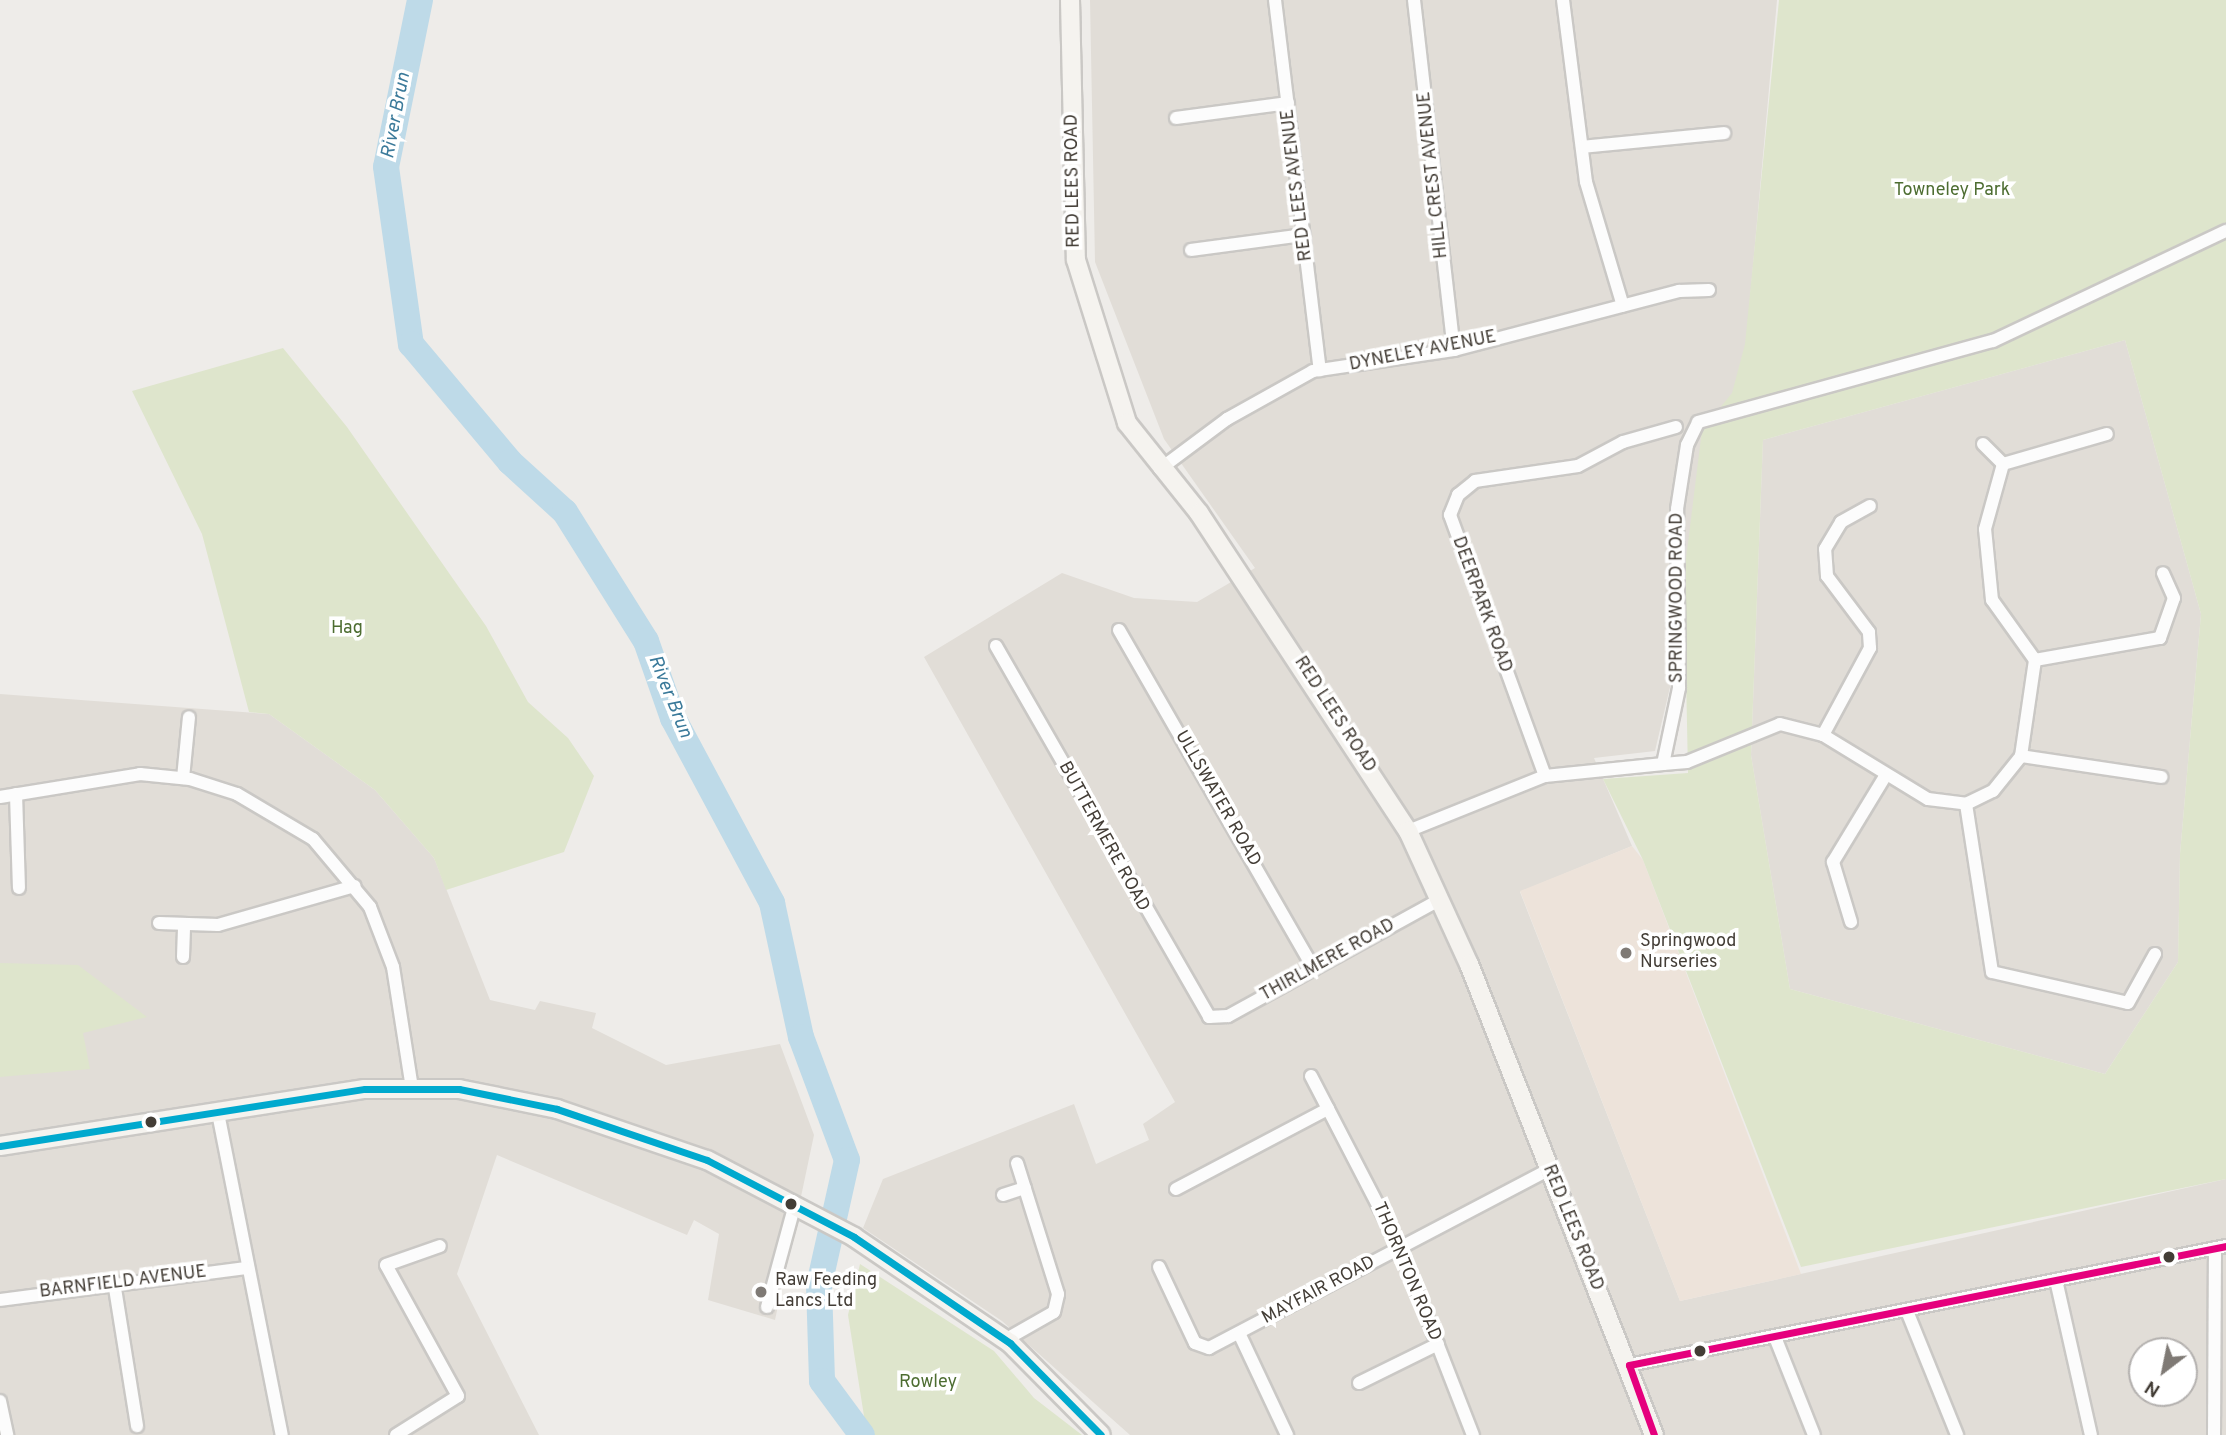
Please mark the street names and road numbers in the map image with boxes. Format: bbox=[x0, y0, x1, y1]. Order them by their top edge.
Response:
street label: HILL CREST AVENUE bbox=[1414, 89, 1454, 261]
street label: RED LEES AVENUE bbox=[1278, 107, 1318, 263]
street label: RED LEES ROAD bbox=[1062, 114, 1086, 248]
street label: DYNELEY AVENUE bbox=[1347, 327, 1499, 377]
street label: SPRINGWOOD ROAD bbox=[1667, 513, 1689, 683]
street label: DEERPARK ROAD bbox=[1446, 534, 1516, 676]
street label: RED LEES ROAD bbox=[1288, 653, 1380, 777]
street label: ULLSWATER ROAD bbox=[1169, 727, 1265, 871]
street label: BUTTERMERE ROAD bbox=[1053, 758, 1153, 916]
street label: THIRLMERE ROAD bbox=[1257, 915, 1399, 1007]
street label: RED LEES ROAD bbox=[1537, 1162, 1607, 1294]
street label: THORNTON ROAD bbox=[1367, 1199, 1445, 1345]
street label: MAYFAIR ROAD bbox=[1259, 1252, 1379, 1330]
street label: BARNFIELD AVENUE bbox=[38, 1262, 208, 1304]

